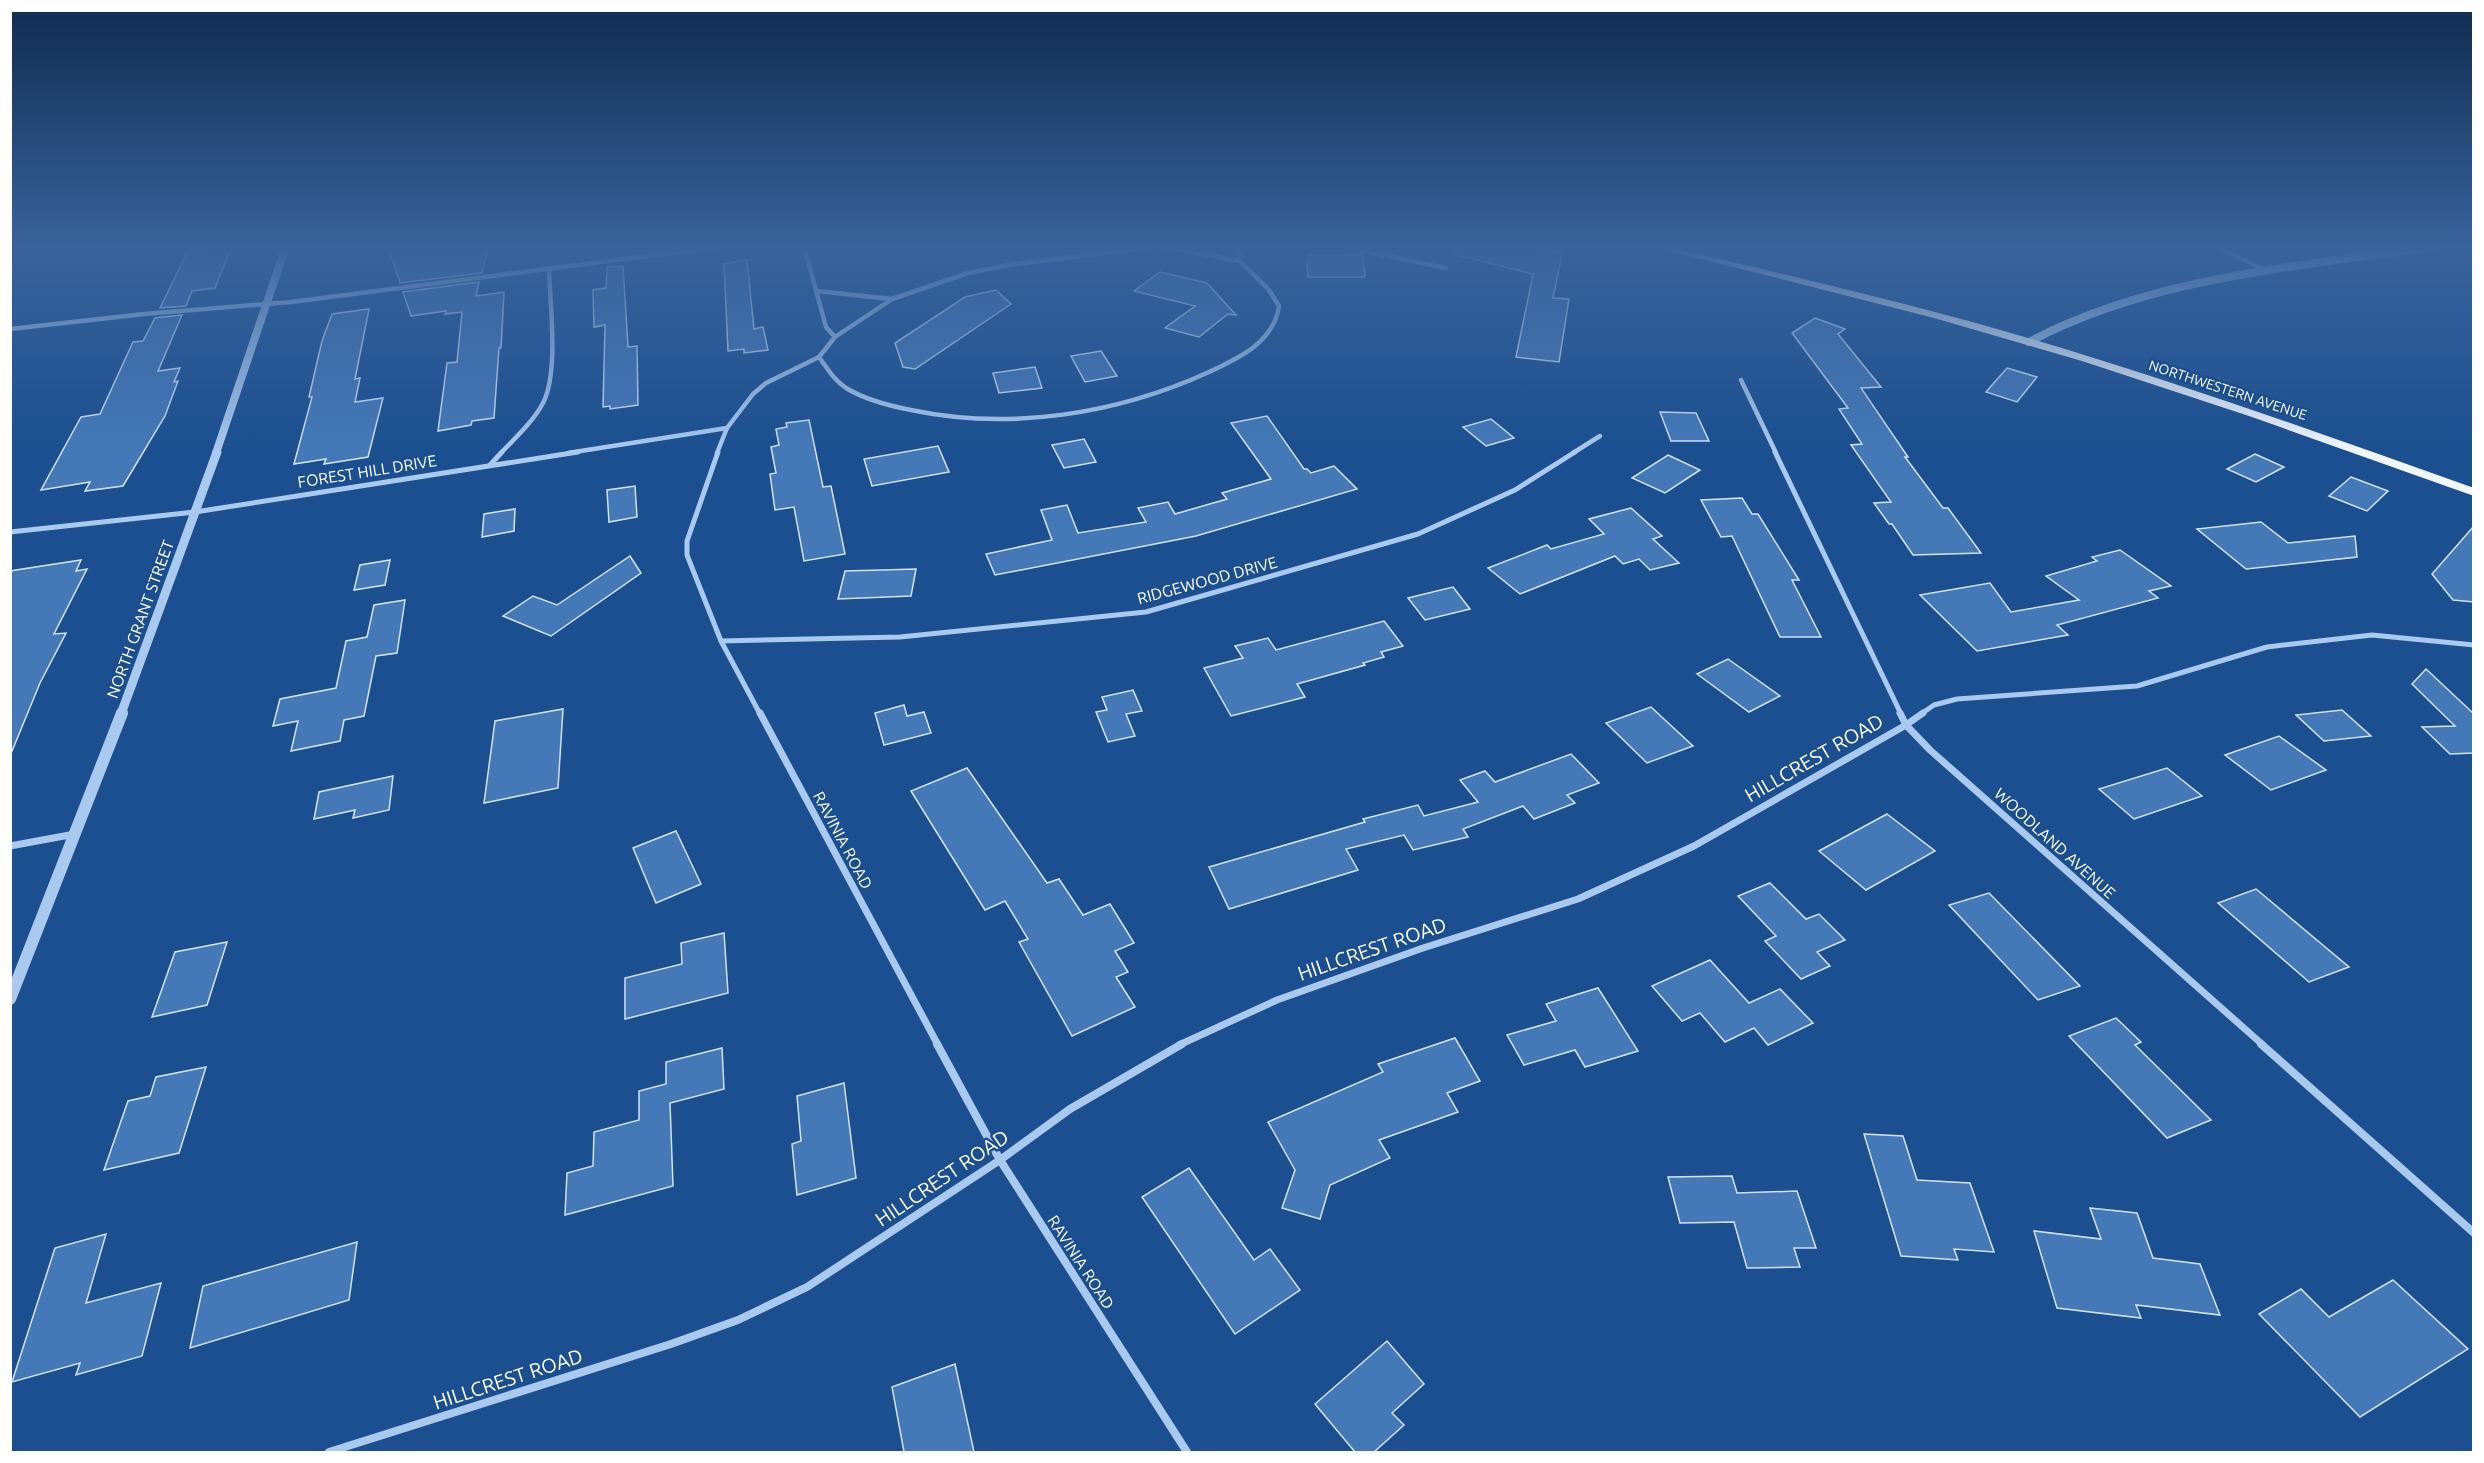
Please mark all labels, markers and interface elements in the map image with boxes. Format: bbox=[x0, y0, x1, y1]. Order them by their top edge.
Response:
street label: NORTHWESTERN AVENUE bbox=[2147, 357, 2309, 423]
street label: FOREST HILL DRIVE bbox=[296, 451, 438, 491]
street label: NORTH GRANT STREET bbox=[103, 537, 177, 701]
street label: RIDGEWOOD DRIVE bbox=[1135, 553, 1279, 607]
street label: HILLCREST ROAD bbox=[1741, 709, 1887, 806]
street label: WOODLAND AVENUE bbox=[1991, 784, 2119, 902]
street label: RAVINIA ROAD bbox=[810, 788, 876, 892]
street label: HILLCREST ROAD bbox=[1294, 912, 1449, 985]
street label: HILLCREST ROAD bbox=[871, 1125, 1013, 1231]
street label: RAVINIA ROAD bbox=[1044, 1212, 1118, 1312]
street label: HILLCREST ROAD bbox=[430, 1344, 585, 1414]

